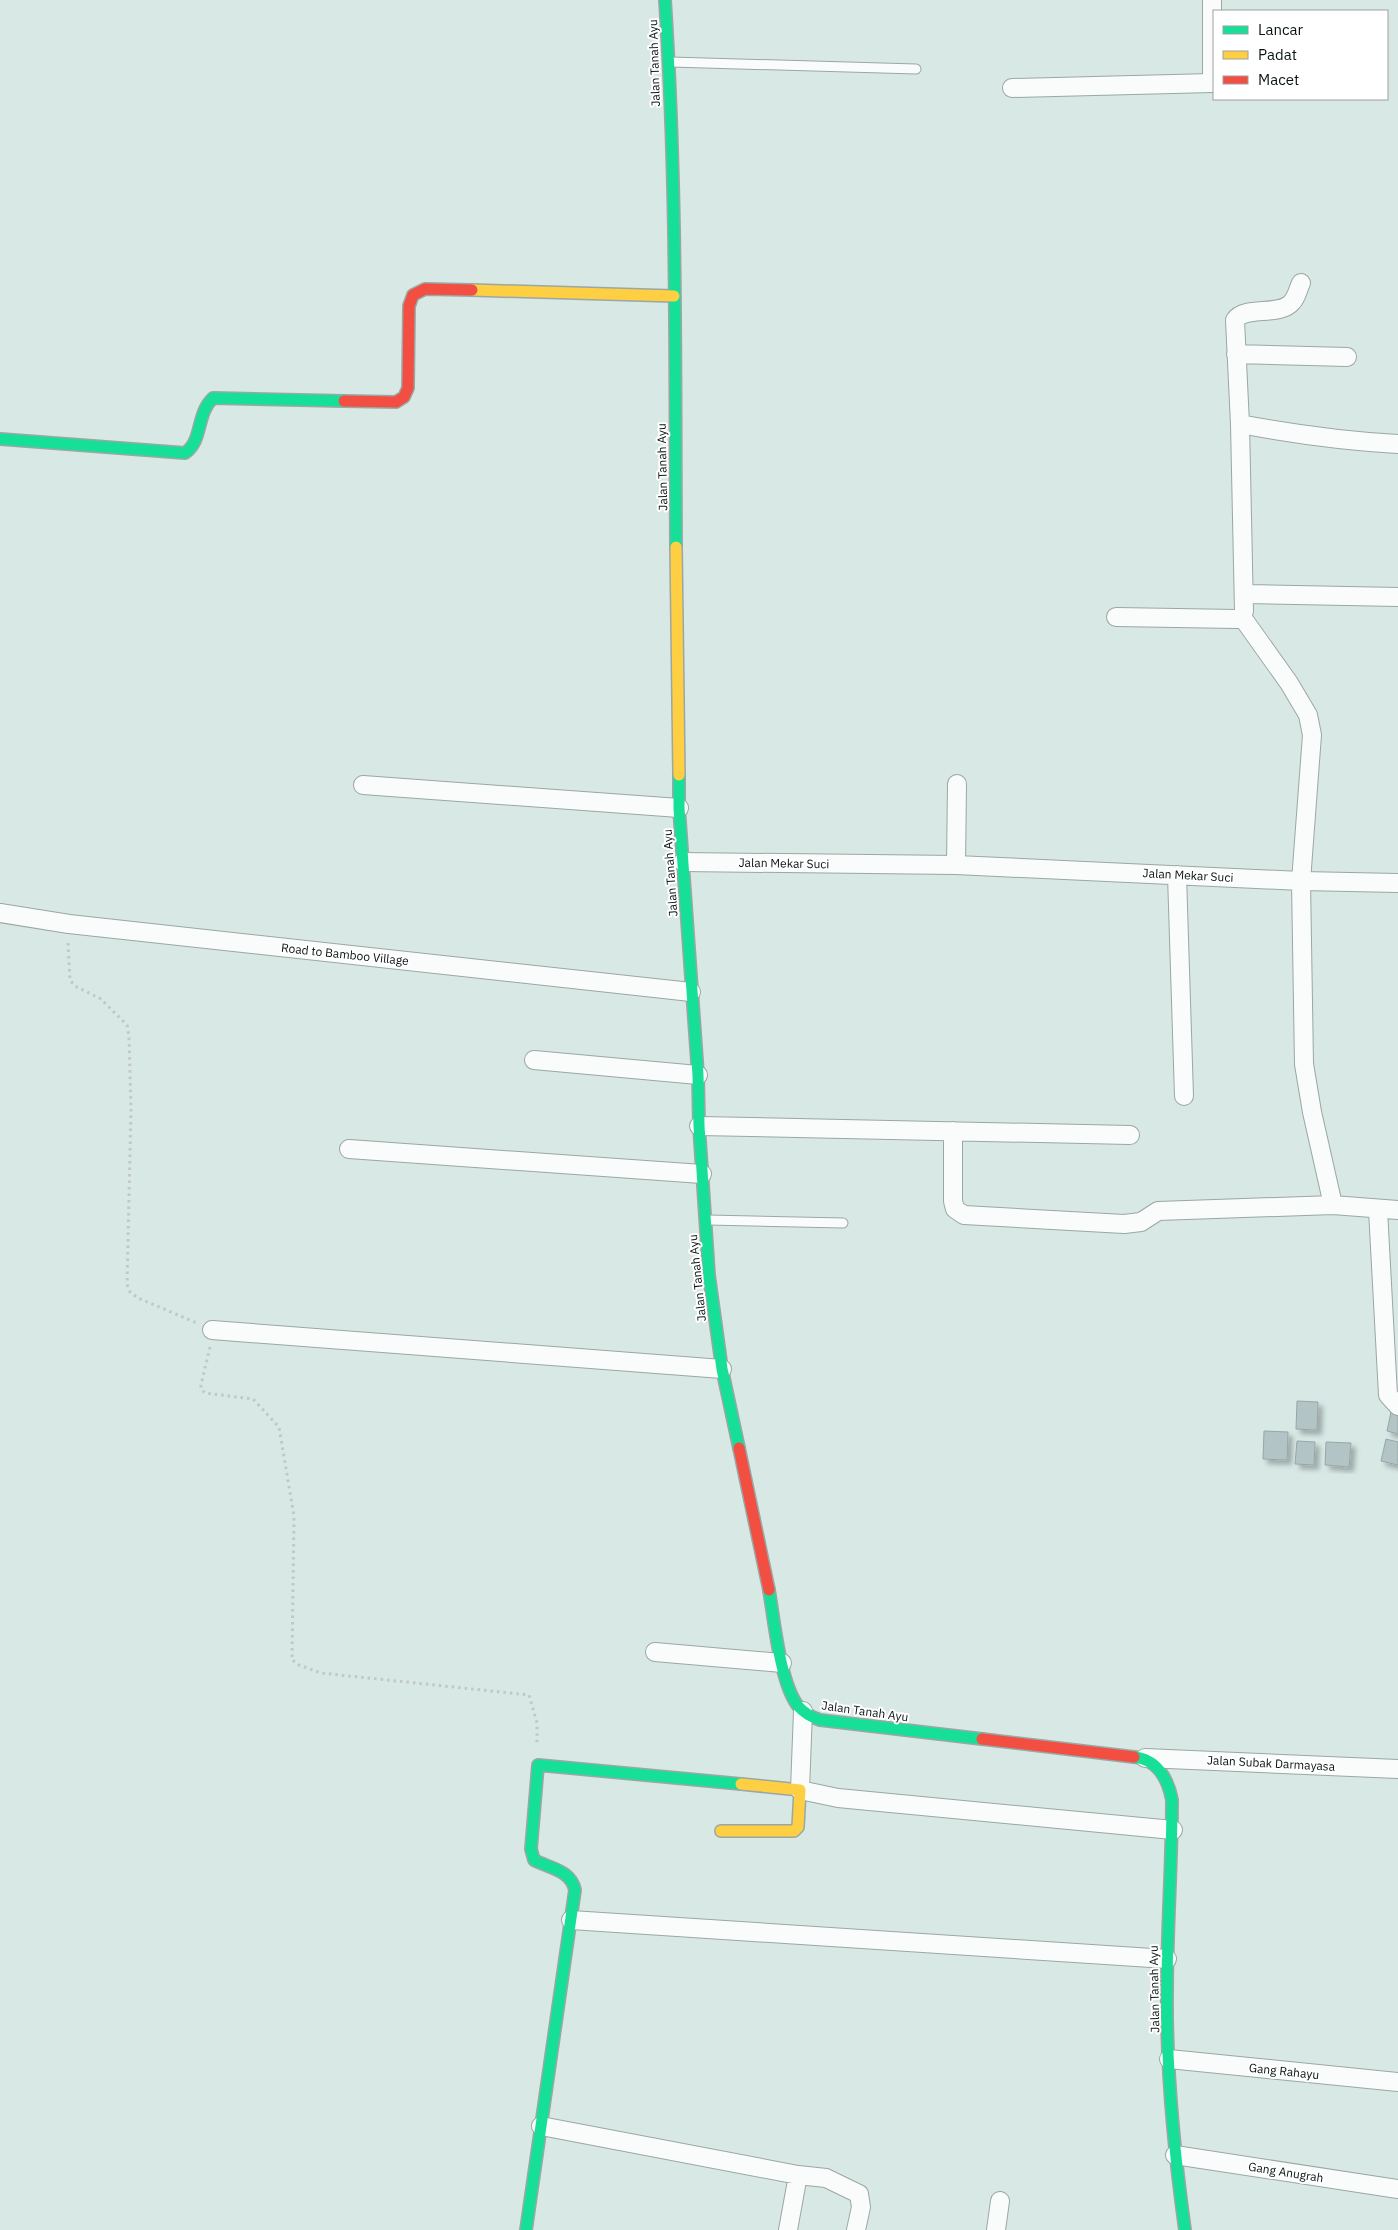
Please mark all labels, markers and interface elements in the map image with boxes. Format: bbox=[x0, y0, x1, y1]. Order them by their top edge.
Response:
legend bbox=[1213, 10, 1388, 100]
street label: Jalan Tanah Ayu bbox=[645, 19, 663, 107]
text: Lancar bbox=[1258, 20, 1304, 39]
text: Padat bbox=[1258, 45, 1297, 64]
text: Macet bbox=[1258, 70, 1299, 89]
street label: Jalan Tanah Ayu bbox=[654, 423, 670, 511]
street label: Jalan Tanah Ayu bbox=[659, 829, 681, 917]
street label: Jalan Mekar Suci bbox=[738, 855, 830, 871]
street label: Jalan Mekar Suci bbox=[1142, 865, 1234, 885]
street label: Road to Bamboo Village bbox=[281, 940, 410, 968]
street label: Jalan Tanah Ayu bbox=[685, 1234, 709, 1322]
street label: Jalan Tanah Ayu bbox=[821, 1697, 909, 1725]
street label: Jalan Subak Darmayasa bbox=[1207, 1752, 1336, 1774]
street label: Jalan Tanah Ayu bbox=[1146, 1945, 1162, 2033]
street label: Gang Rahayu bbox=[1248, 2060, 1320, 2082]
street label: Gang Anugrah bbox=[1247, 2159, 1325, 2185]

